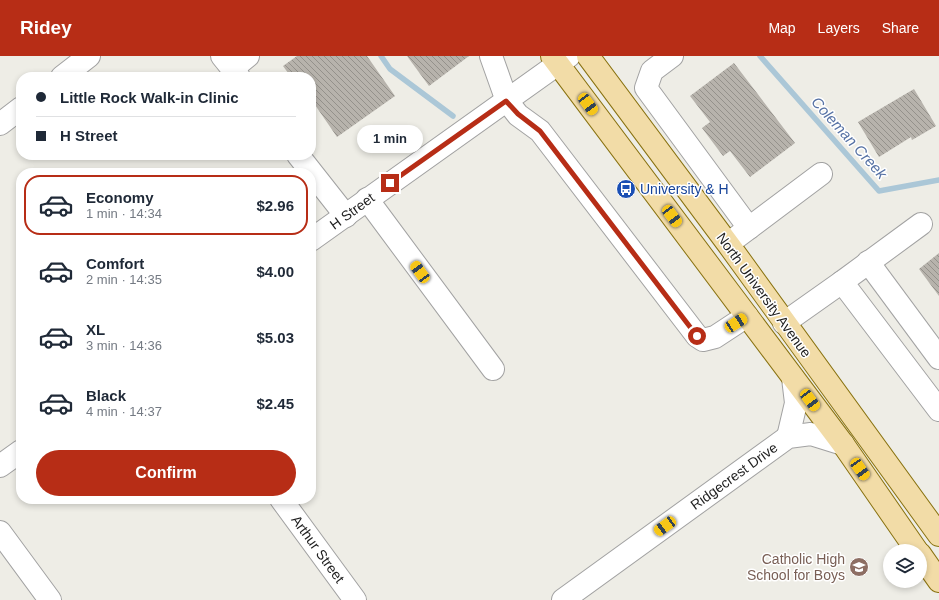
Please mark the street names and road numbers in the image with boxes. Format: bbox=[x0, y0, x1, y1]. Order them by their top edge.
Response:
street label: H Street bbox=[327, 189, 378, 233]
street label: North University Avenue bbox=[713, 230, 815, 361]
street label: Ridgecrest Drive bbox=[687, 439, 781, 513]
street label: Arthur Street bbox=[288, 512, 348, 586]

